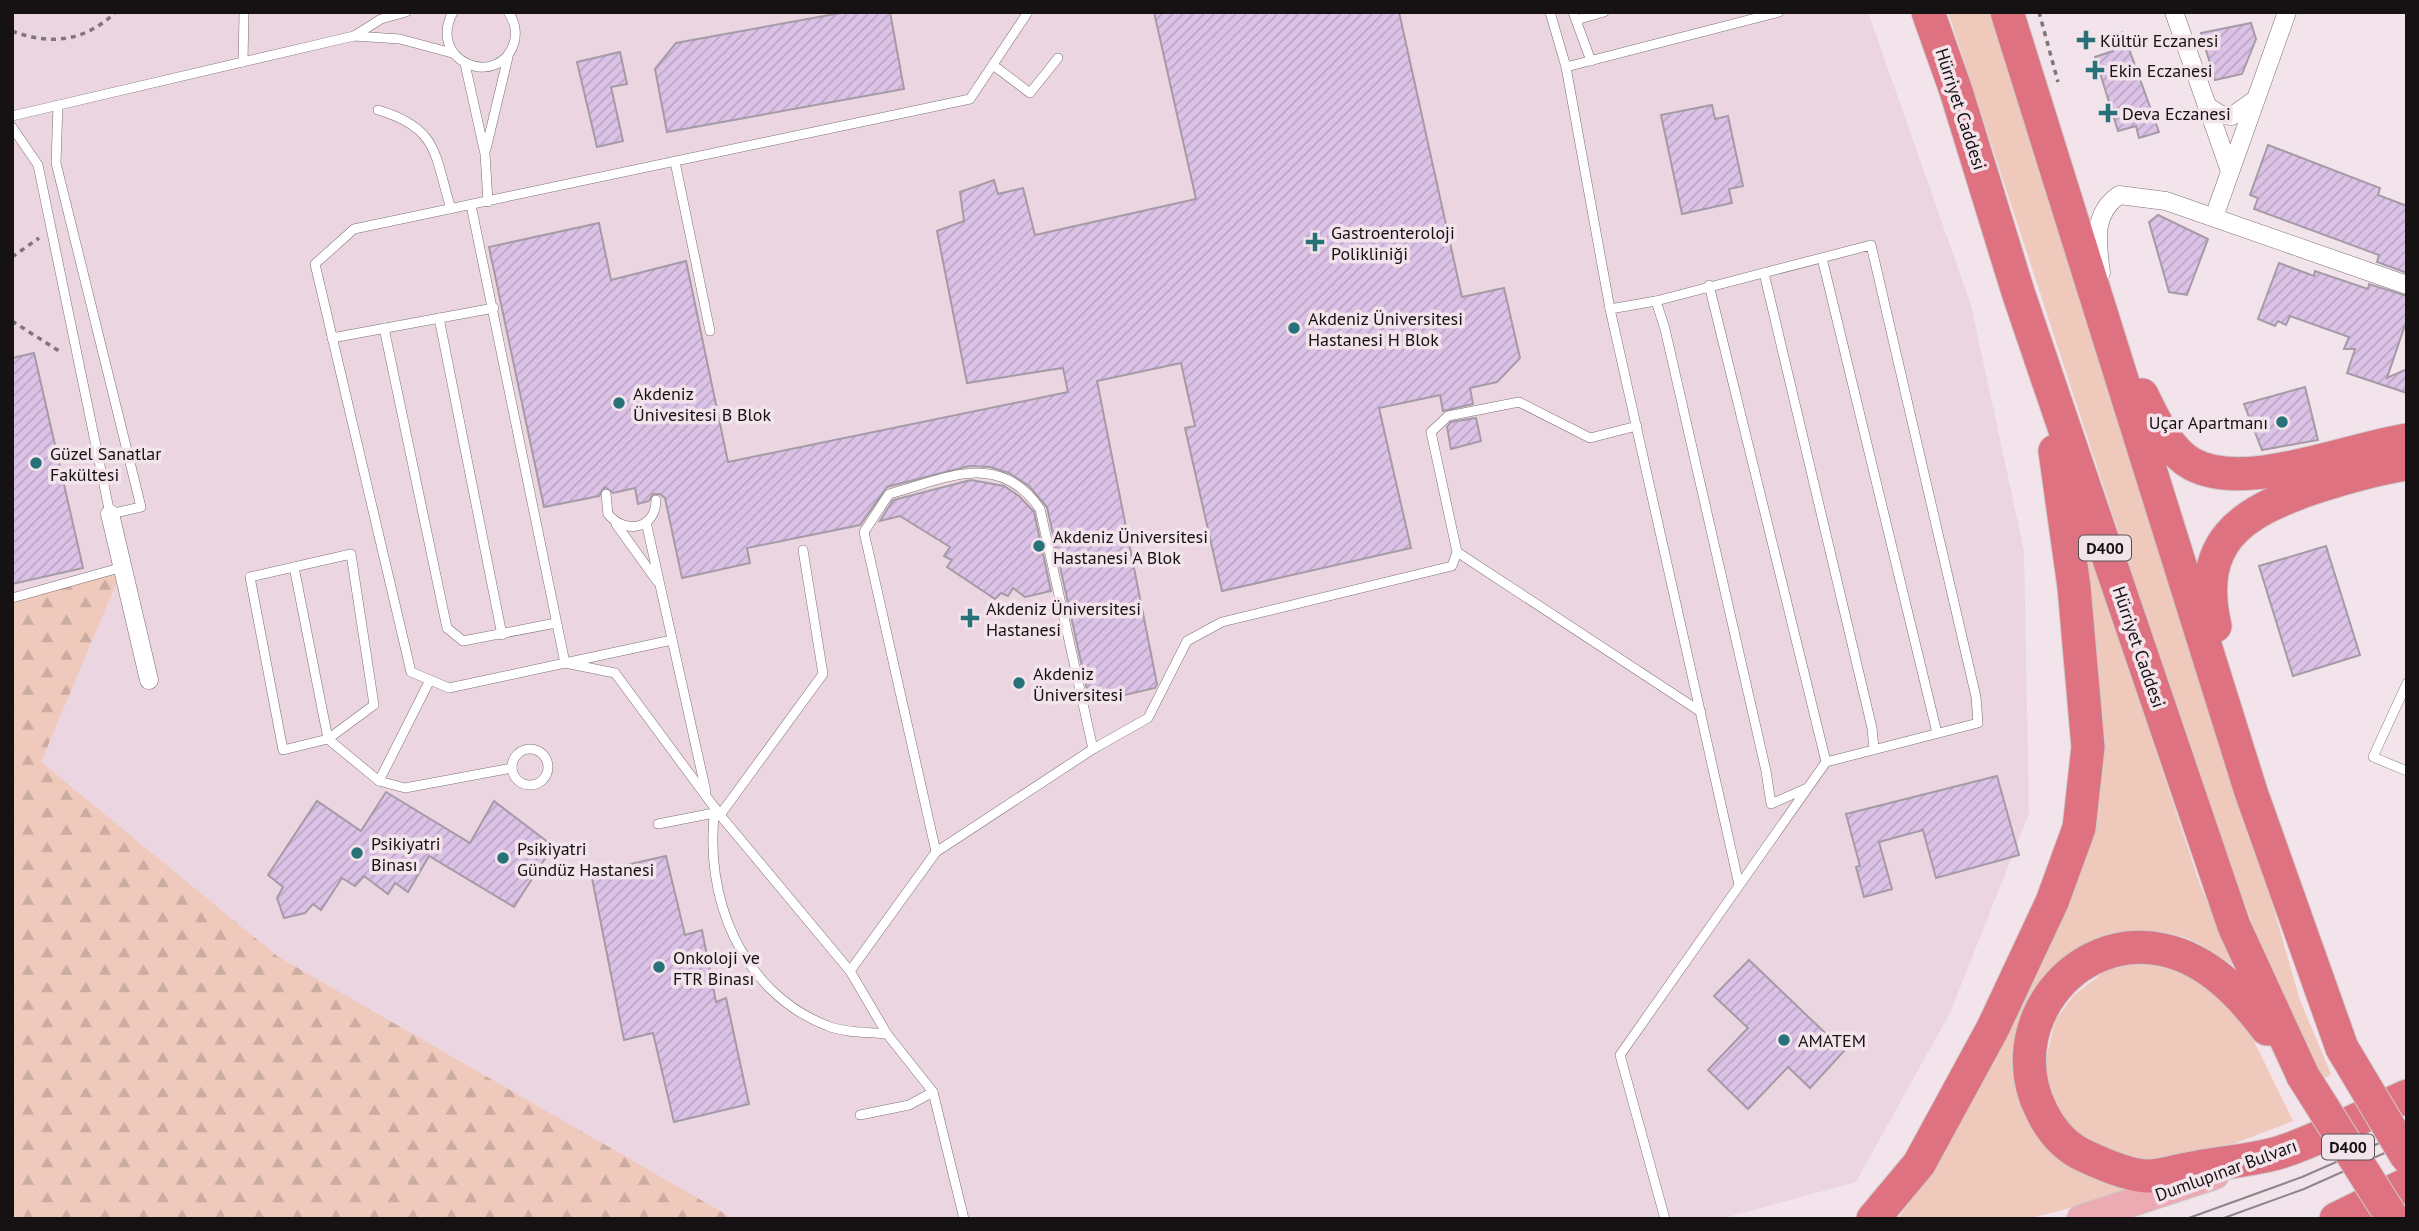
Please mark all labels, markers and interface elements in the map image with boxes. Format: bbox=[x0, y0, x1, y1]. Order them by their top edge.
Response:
place label: Kültür Eczanesi bbox=[2100, 29, 2219, 52]
marker: Kültür Eczanesi bbox=[2078, 32, 2094, 48]
street label: Hürriyet Caddesi bbox=[1930, 45, 1992, 173]
place label: Ekin Eczanesi bbox=[2109, 59, 2213, 82]
marker: Ekin Eczanesi bbox=[2087, 62, 2103, 78]
place label: Deva Eczanesi bbox=[2122, 102, 2231, 125]
marker: Deva Eczanesi bbox=[2100, 105, 2116, 121]
place label: Gastroenteroloji Polikliniği bbox=[1331, 221, 1455, 265]
marker: Gastroenteroloji Polikliniği bbox=[1305, 232, 1325, 252]
place label: Akdeniz Üniversitesi Hastanesi H Blok bbox=[1308, 307, 1463, 351]
marker: Akdeniz Üniversitesi Hastanesi H Blok bbox=[1286, 320, 1302, 336]
place label: Akdeniz Ünivesitesi B Blok bbox=[633, 382, 771, 426]
marker: Akdeniz Ünivesitesi B Blok bbox=[611, 395, 627, 411]
place label: Uçar Apartmanı bbox=[2149, 411, 2268, 434]
marker: Uçar Apartmanı bbox=[2274, 414, 2290, 430]
place label: Güzel Sanatlar Fakültesi bbox=[50, 442, 161, 486]
marker: Güzel Sanatlar Fakültesi bbox=[28, 455, 44, 471]
place label: Akdeniz Üniversitesi Hastanesi A Blok bbox=[1053, 525, 1208, 569]
road number: D400 bbox=[2079, 536, 2131, 561]
marker: Akdeniz Üniversitesi Hastanesi A Blok bbox=[1031, 538, 1047, 554]
street label: Hürriyet Caddesi bbox=[2107, 583, 2171, 711]
place label: Akdeniz Üniversitesi Hastanesi bbox=[986, 597, 1141, 641]
marker: Akdeniz Üniversitesi Hastanesi bbox=[960, 608, 980, 628]
place label: Akdeniz Üniversitesi bbox=[1033, 662, 1123, 706]
marker: Akdeniz Üniversitesi bbox=[1011, 675, 1027, 691]
place label: Psikiyatri Binası bbox=[371, 832, 441, 876]
place label: Psikiyatri Gündüz Hastanesi bbox=[517, 837, 654, 881]
marker: Psikiyatri Binası bbox=[349, 845, 365, 861]
marker: Psikiyatri Gündüz Hastanesi bbox=[495, 850, 511, 866]
place label: Onkoloji ve FTR Binası bbox=[673, 946, 760, 990]
marker: Onkoloji ve FTR Binası bbox=[651, 959, 667, 975]
place label: AMATEM bbox=[1798, 1029, 1866, 1052]
marker: AMATEM bbox=[1776, 1032, 1792, 1048]
street label: Dumlupınar Bulvarı bbox=[2152, 1134, 2300, 1206]
road number: D400 bbox=[2322, 1134, 2374, 1160]

